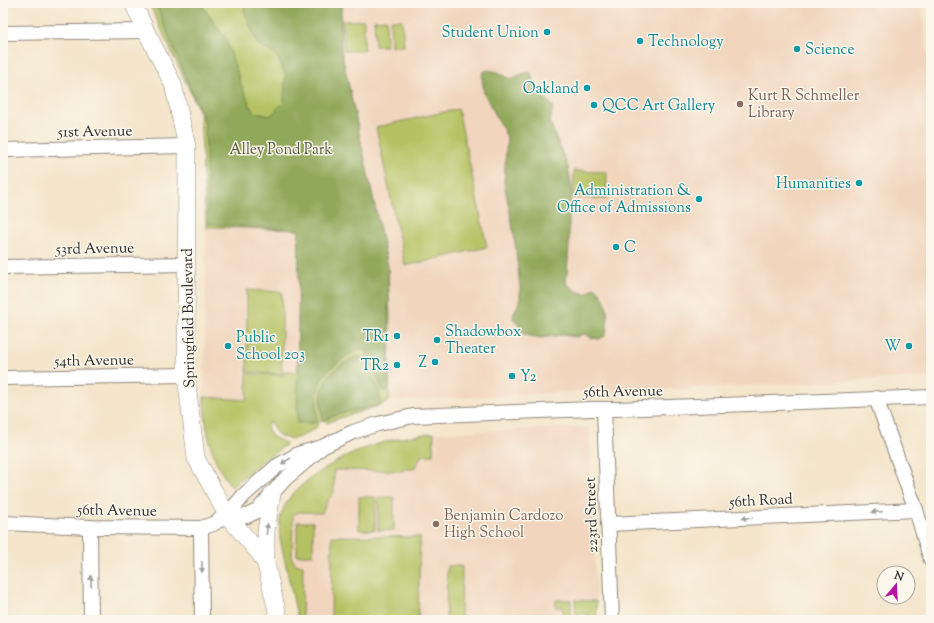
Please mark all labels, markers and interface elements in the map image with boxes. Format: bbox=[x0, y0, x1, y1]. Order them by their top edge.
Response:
place label: Student Union bbox=[442, 23, 539, 44]
marker: Student Union bbox=[542, 27, 552, 37]
place label: Technology bbox=[648, 32, 724, 53]
marker: Technology bbox=[635, 36, 645, 46]
place label: Science bbox=[805, 40, 854, 61]
marker: Science bbox=[792, 44, 802, 54]
place label: Oakland bbox=[523, 79, 580, 100]
marker: Oakland bbox=[582, 83, 592, 93]
place label: Kurt R Schmeller Library bbox=[748, 86, 860, 124]
place label: QCC Art Gallery bbox=[602, 96, 716, 117]
marker: Kurt R Schmeller Library bbox=[735, 99, 745, 109]
marker: QCC Art Gallery bbox=[589, 100, 599, 110]
street label: 51st Avenue bbox=[57, 121, 132, 144]
park label: Alley Pond Park bbox=[230, 140, 332, 161]
place label: Humanities bbox=[776, 174, 851, 195]
marker: Humanities bbox=[854, 178, 864, 188]
place label: Administration & Office of Admissions bbox=[557, 181, 692, 219]
marker: Administration & Office of Admissions bbox=[694, 194, 704, 204]
street label: 53rd Avenue bbox=[55, 238, 134, 261]
place label: C bbox=[624, 238, 636, 259]
marker: C bbox=[611, 242, 621, 252]
street label: Springfield Boulevard bbox=[178, 247, 201, 388]
place label: Shadowbox Theater bbox=[445, 322, 521, 360]
place label: TR1 bbox=[363, 327, 389, 348]
place label: Public School 203 bbox=[236, 328, 305, 366]
marker: TR1 bbox=[392, 331, 402, 341]
marker: Shadowbox Theater bbox=[432, 335, 442, 345]
place label: W bbox=[884, 337, 901, 358]
marker: Public School 203 bbox=[223, 341, 233, 351]
marker: W bbox=[904, 341, 914, 351]
street label: 54th Avenue bbox=[53, 350, 134, 373]
place label: Z bbox=[419, 353, 428, 374]
place label: TR2 bbox=[361, 356, 389, 377]
marker: Z bbox=[430, 357, 440, 367]
marker: TR2 bbox=[392, 360, 402, 370]
place label: Y2 bbox=[520, 367, 537, 388]
marker: Y2 bbox=[507, 371, 517, 381]
street label: 56th Avenue bbox=[582, 381, 663, 404]
one-way arrow bbox=[281, 457, 291, 465]
street label: 223rd Street bbox=[581, 477, 604, 553]
street label: 56th Road bbox=[728, 489, 794, 514]
street label: 56th Avenue bbox=[76, 500, 157, 523]
place label: Benjamin Cardozo High School bbox=[444, 506, 563, 544]
one-way arrow bbox=[870, 509, 883, 515]
one-way arrow bbox=[740, 515, 753, 521]
marker: Benjamin Cardozo High School bbox=[431, 519, 441, 529]
one-way arrow bbox=[263, 522, 270, 535]
one-way arrow bbox=[199, 561, 205, 574]
north arrow bbox=[876, 565, 916, 605]
text: N bbox=[891, 567, 906, 586]
one-way arrow bbox=[88, 574, 94, 587]

